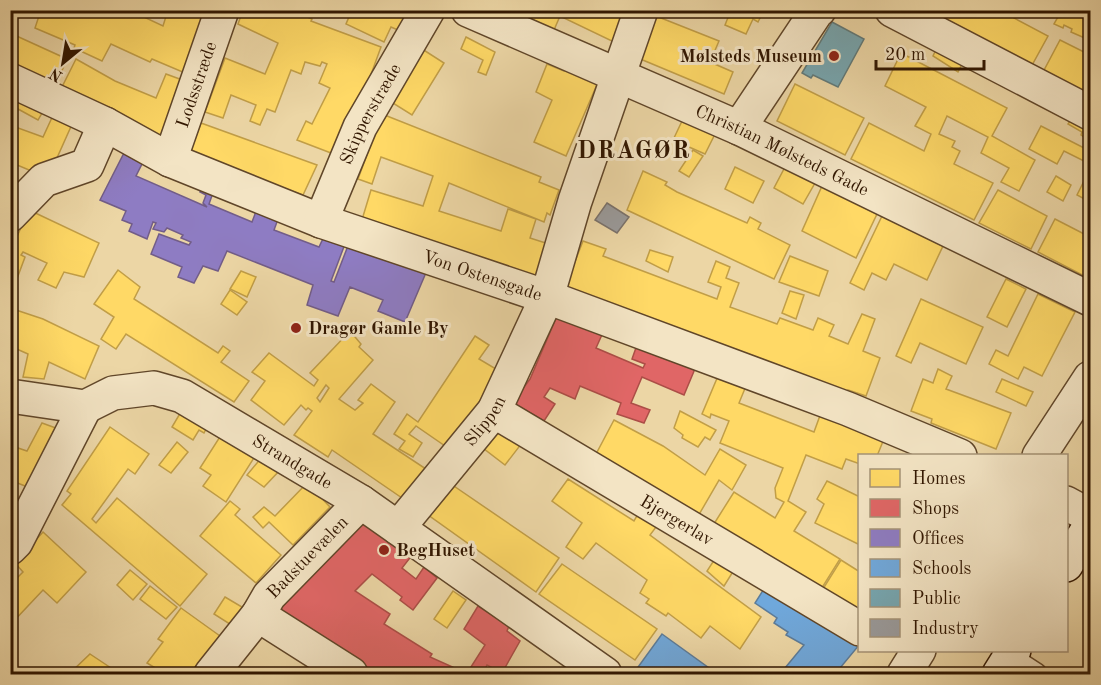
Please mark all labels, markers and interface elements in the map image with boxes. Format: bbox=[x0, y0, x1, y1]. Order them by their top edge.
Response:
north arrow bbox=[33, 33, 93, 93]
scale bar bbox=[876, 33, 984, 71]
street label: Lodsstræde bbox=[174, 39, 220, 130]
text: 20 m bbox=[885, 46, 925, 64]
place label: Mølsteds Museum bbox=[680, 48, 822, 66]
marker: Mølsteds Museum bbox=[827, 49, 841, 63]
street label: Skipperstræde bbox=[337, 61, 405, 167]
text: N bbox=[47, 64, 66, 84]
street label: Christian Mølsteds Gade bbox=[692, 102, 871, 200]
district label: DRAGØR bbox=[577, 140, 691, 164]
street label: Von Ostensgade bbox=[420, 248, 544, 305]
place label: Dragør Gamle By bbox=[308, 320, 449, 338]
marker: Dragør Gamle By bbox=[289, 321, 303, 335]
street label: Slippen bbox=[461, 393, 510, 450]
street label: Strandgade bbox=[249, 432, 335, 493]
legend bbox=[858, 454, 1068, 652]
text: Homes bbox=[912, 470, 966, 488]
street label: Bjergerlav bbox=[637, 492, 717, 550]
text: Shops bbox=[912, 500, 959, 518]
street label: Badstuevælen bbox=[264, 513, 352, 602]
text: Offices bbox=[912, 530, 964, 548]
place label: BegHuset bbox=[396, 542, 475, 560]
marker: BegHuset bbox=[377, 543, 391, 557]
text: Schools bbox=[912, 560, 972, 578]
text: Public bbox=[912, 590, 961, 608]
text: Industry bbox=[912, 620, 979, 638]

